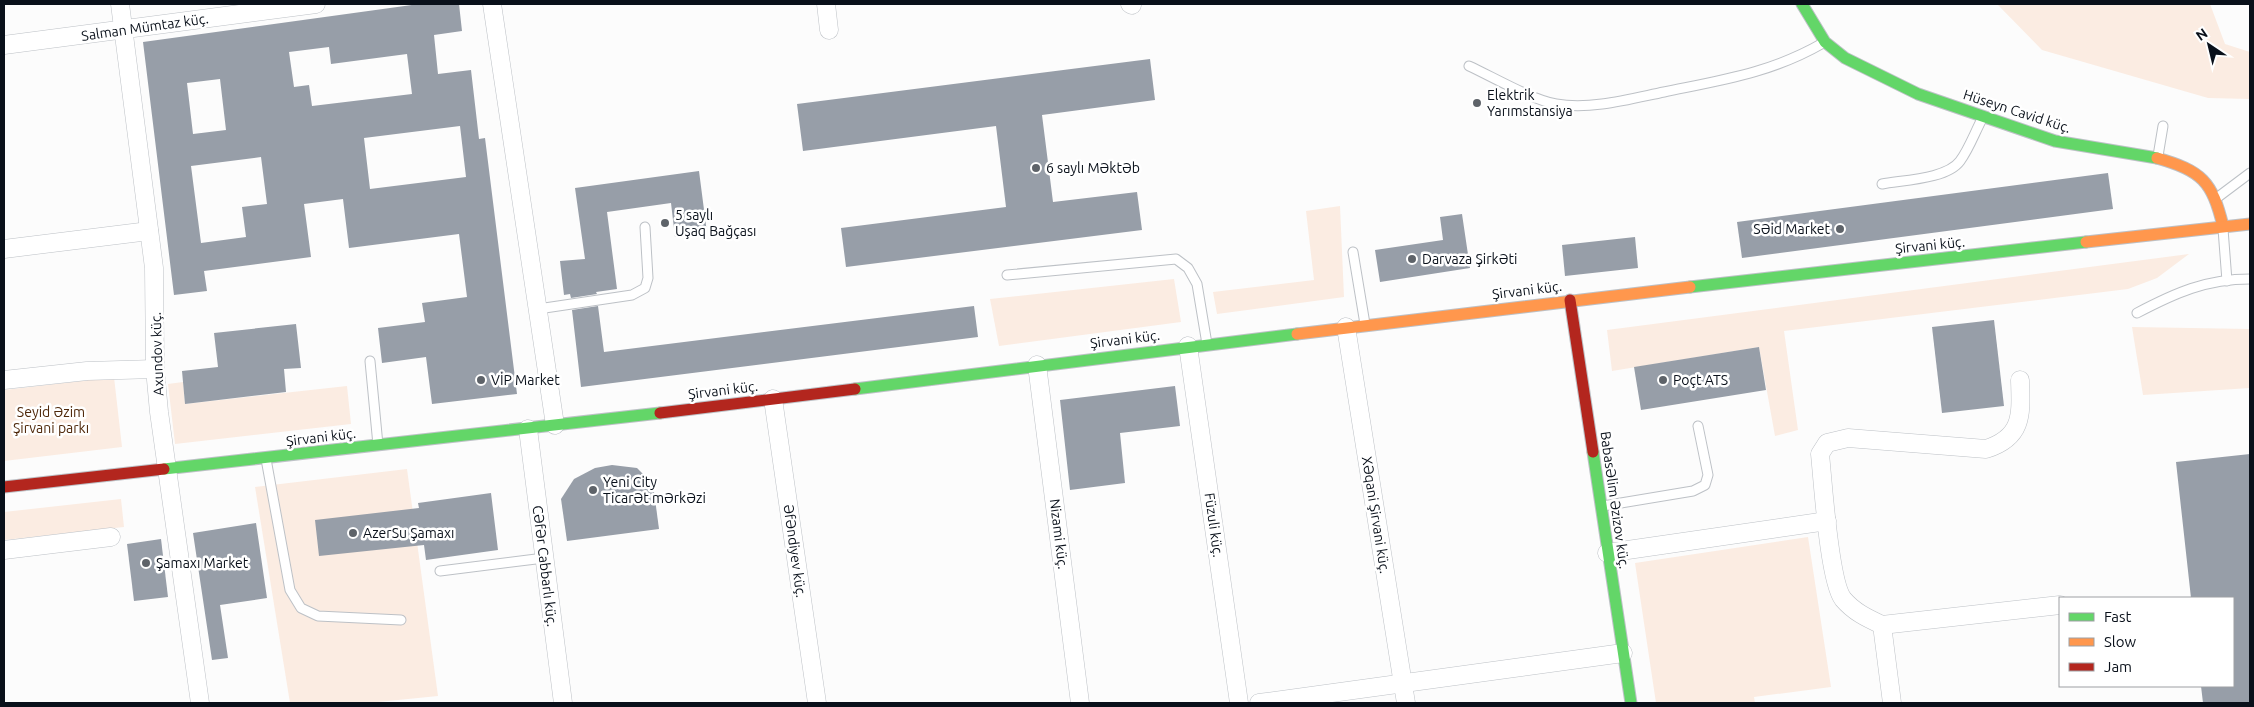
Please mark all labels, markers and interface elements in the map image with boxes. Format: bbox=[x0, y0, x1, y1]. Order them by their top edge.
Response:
street label: Salman Mümtaz küç. bbox=[80, 10, 210, 44]
north arrow bbox=[2184, 20, 2234, 70]
text: N bbox=[2193, 25, 2210, 44]
street label: Hüseyn Cavid küç. bbox=[1961, 86, 2073, 136]
place label: Elektrik Yarımstansiya bbox=[1487, 87, 1573, 119]
marker: Elektrik Yarımstansiya bbox=[1471, 97, 1483, 109]
place label: 6 saylı Məktəb bbox=[1046, 160, 1140, 176]
marker: 6 saylı Məktəb bbox=[1030, 162, 1042, 174]
place label: 5 saylı Uşaq Bağçası bbox=[675, 207, 757, 239]
marker: 5 saylı Uşaq Bağçası bbox=[659, 217, 671, 229]
place label: Səid Market bbox=[1753, 221, 1830, 237]
marker: Səid Market bbox=[1834, 223, 1846, 235]
street label: Şirvani küç. bbox=[1894, 233, 1966, 257]
place label: Darvaza Şirkəti bbox=[1422, 251, 1517, 267]
marker: Darvaza Şirkəti bbox=[1406, 253, 1418, 265]
street label: Şirvani küç. bbox=[1491, 278, 1563, 302]
street label: Axundov küç. bbox=[148, 312, 166, 396]
street label: Şirvani küç. bbox=[1089, 327, 1161, 351]
place label: VİP Market bbox=[491, 372, 560, 388]
place label: Poçt ATS bbox=[1673, 372, 1728, 388]
marker: VİP Market bbox=[475, 374, 487, 386]
marker: Poçt ATS bbox=[1657, 374, 1669, 386]
street label: Şirvani küç. bbox=[687, 378, 759, 402]
park label: Seyid Əzim Şirvani parkı bbox=[13, 404, 89, 436]
street label: Şirvani küç. bbox=[285, 425, 357, 449]
street label: Babasəlim Əzizov küç. bbox=[1597, 430, 1633, 570]
street label: Xəqani Şirvani küç. bbox=[1359, 455, 1393, 575]
place label: Yeni City Ticarət mərkəzi bbox=[603, 474, 706, 506]
marker: Yeni City Ticarət mərkəzi bbox=[587, 484, 599, 496]
street label: Füzuli küç. bbox=[1202, 492, 1226, 558]
street label: Nizami küç. bbox=[1047, 498, 1071, 570]
street label: Əfəndiyev küç. bbox=[781, 503, 809, 599]
street label: Cəfər Cabbarlı küç. bbox=[530, 504, 560, 628]
place label: AzerSu Şamaxı bbox=[363, 525, 455, 541]
marker: AzerSu Şamaxı bbox=[347, 527, 359, 539]
place label: Şamaxı Market bbox=[156, 555, 249, 571]
marker: Şamaxı Market bbox=[140, 557, 152, 569]
legend bbox=[2059, 597, 2234, 687]
text: Fast bbox=[2104, 608, 2132, 625]
text: Slow bbox=[2104, 633, 2137, 650]
text: Jam bbox=[2104, 658, 2132, 675]

